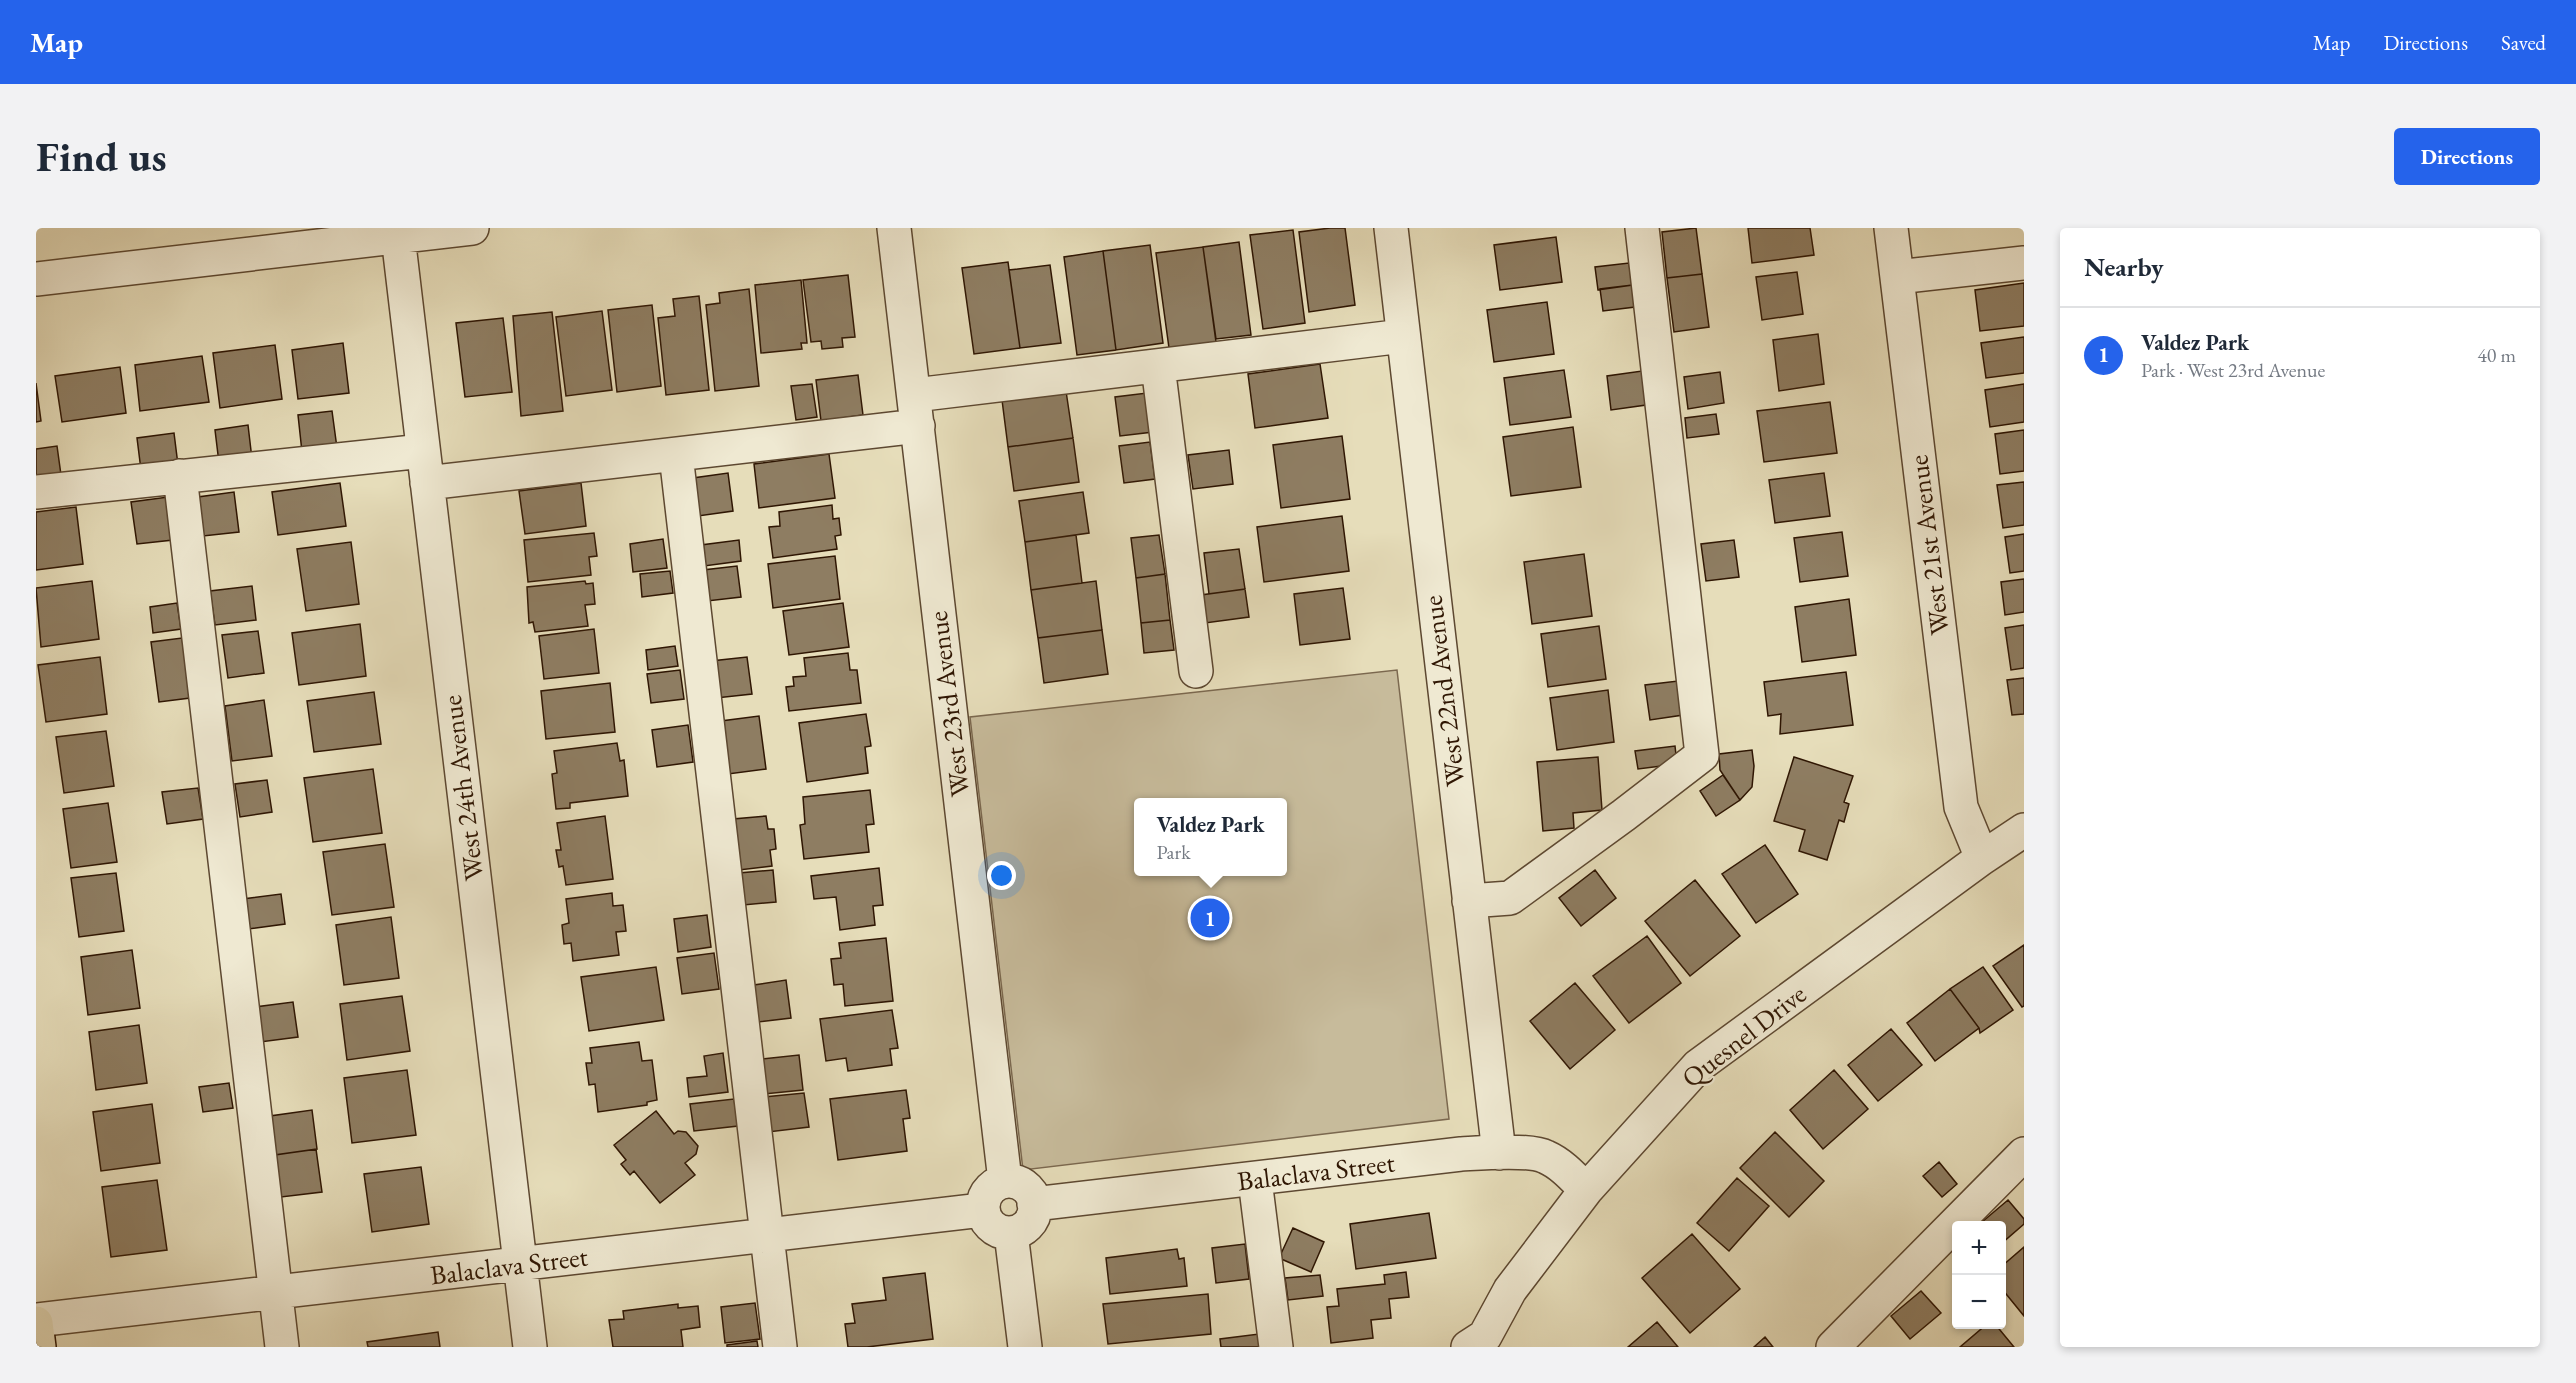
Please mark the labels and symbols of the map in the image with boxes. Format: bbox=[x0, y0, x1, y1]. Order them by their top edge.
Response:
street label: West 21st Avenue bbox=[1900, 453, 1957, 637]
street label: West 22nd Avenue bbox=[1414, 594, 1473, 788]
street label: West 23rd Avenue bbox=[920, 609, 977, 799]
street label: West 24th Avenue bbox=[434, 693, 491, 883]
your location bbox=[987, 861, 1016, 890]
pin: 1 bbox=[1190, 896, 1230, 940]
street label: Quesnel Drive bbox=[1674, 976, 1813, 1095]
street label: Balaclava Street bbox=[1235, 1144, 1397, 1199]
street label: Balaclava Street bbox=[428, 1238, 590, 1293]

